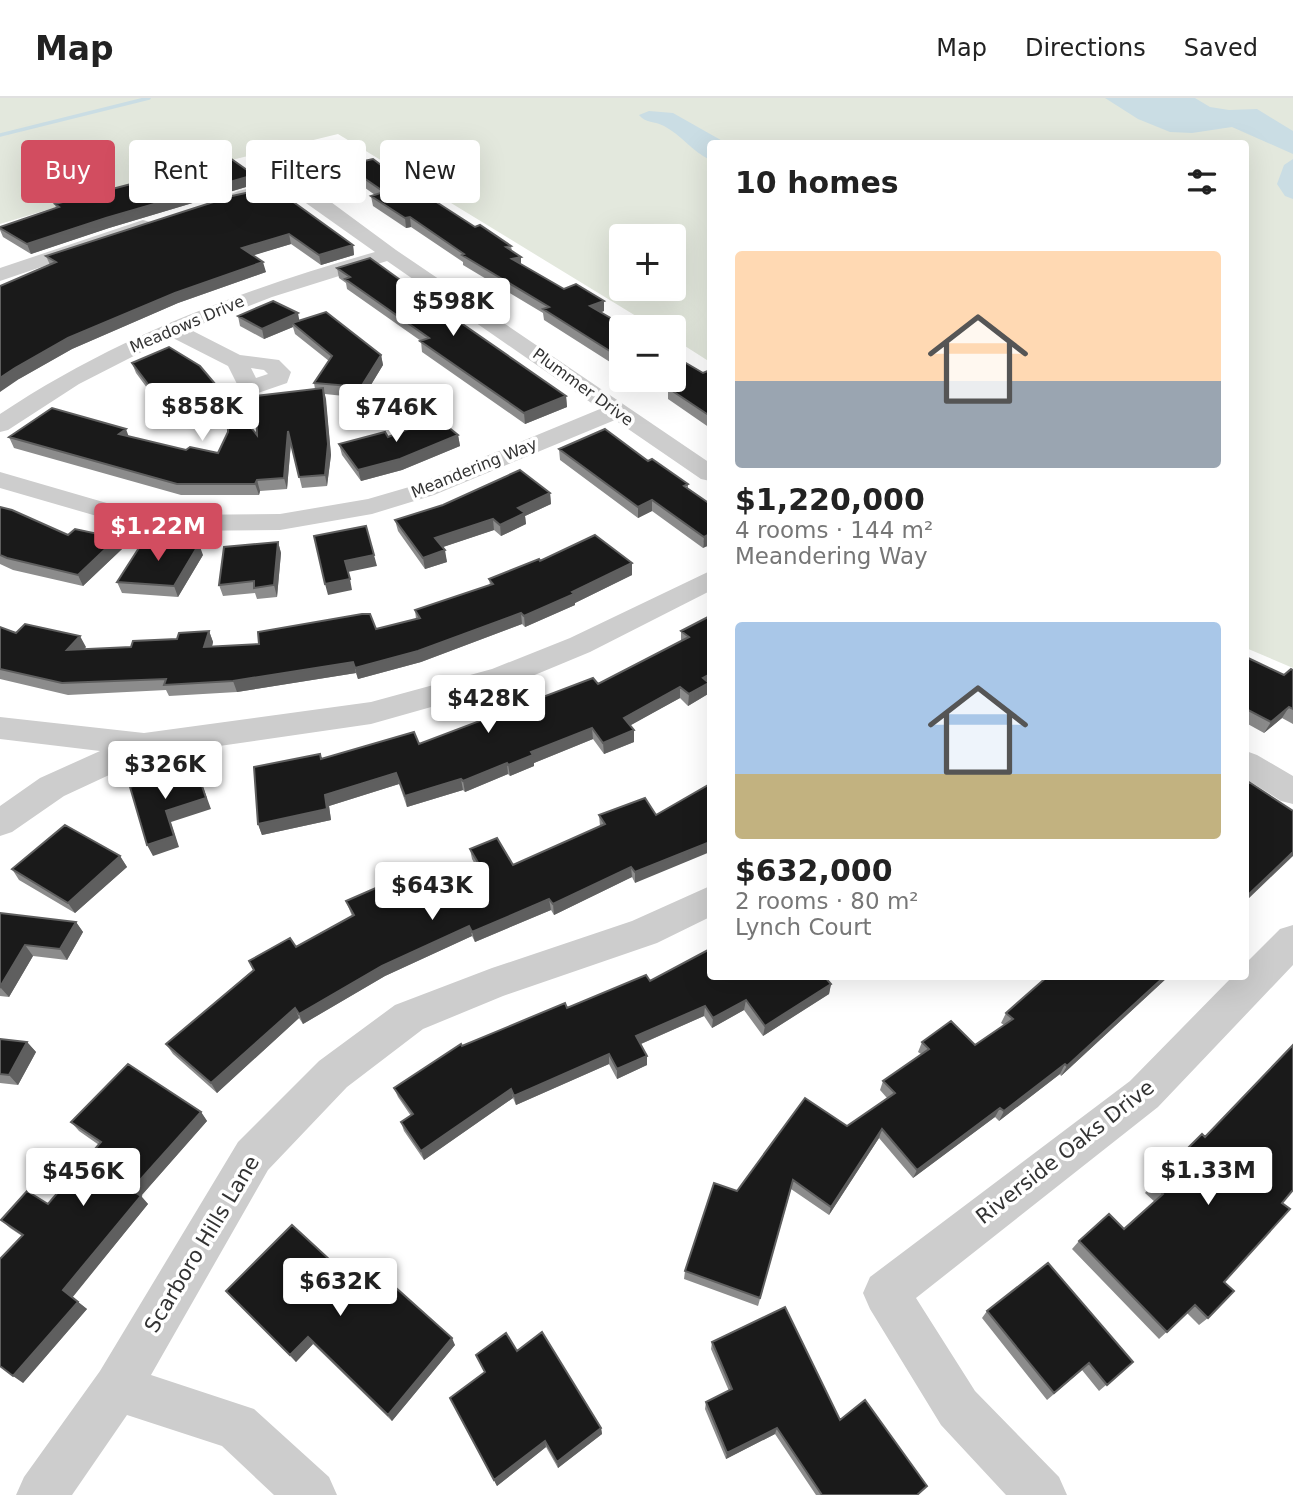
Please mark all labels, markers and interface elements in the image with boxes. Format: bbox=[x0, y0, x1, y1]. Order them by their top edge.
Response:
text: Map bbox=[35, 29, 114, 68]
text: Map bbox=[936, 34, 987, 62]
text: Directions bbox=[1025, 34, 1146, 62]
text: Saved bbox=[1184, 34, 1258, 62]
chip: Buy bbox=[21, 140, 115, 203]
chip: Rent bbox=[129, 140, 232, 203]
chip: Filters bbox=[246, 140, 366, 203]
chip: New bbox=[380, 140, 480, 203]
icon: filters bbox=[1183, 163, 1221, 201]
text: 10 homes bbox=[735, 165, 899, 200]
map controls bbox=[609, 224, 686, 392]
button: + bbox=[609, 224, 686, 301]
pin: $598K bbox=[404, 278, 502, 338]
text: $598K bbox=[412, 288, 494, 314]
street label: Meadows Drive bbox=[127, 291, 247, 357]
icon: home bbox=[915, 296, 1041, 422]
button: − bbox=[609, 315, 686, 392]
street label: Plummer Drive bbox=[529, 344, 637, 430]
pin: $858K bbox=[153, 384, 251, 443]
pin: $746K bbox=[347, 384, 445, 444]
text: $858K bbox=[161, 393, 243, 419]
text: $746K bbox=[355, 394, 437, 420]
street label: Meandering Way bbox=[408, 434, 540, 502]
text: $1,220,000 bbox=[735, 482, 925, 517]
pin: $1.22M bbox=[101, 504, 215, 563]
text: $1.22M bbox=[110, 513, 206, 539]
text: 4 rooms · 144 m² bbox=[735, 517, 933, 543]
text: Meandering Way bbox=[735, 543, 928, 569]
icon: home bbox=[915, 667, 1041, 793]
pin: $428K bbox=[439, 676, 537, 735]
text: $428K bbox=[447, 685, 529, 711]
pin: $326K bbox=[116, 742, 214, 801]
text: $326K bbox=[124, 751, 206, 777]
text: $632,000 bbox=[735, 853, 893, 888]
pin: $643K bbox=[383, 862, 481, 922]
text: $643K bbox=[391, 872, 473, 898]
text: 2 rooms · 80 m² bbox=[735, 888, 919, 914]
text: Lynch Court bbox=[735, 914, 872, 940]
street label: Riverside Oaks Drive bbox=[971, 1075, 1159, 1229]
pin: $456K bbox=[34, 1148, 132, 1208]
pin: $1.33M bbox=[1151, 1148, 1265, 1207]
street label: Scarboro Hills Lane bbox=[140, 1151, 264, 1337]
text: $1.33M bbox=[1160, 1157, 1256, 1183]
text: $456K bbox=[42, 1158, 124, 1184]
pin: $632K bbox=[291, 1258, 389, 1318]
text: $632K bbox=[299, 1268, 381, 1294]

